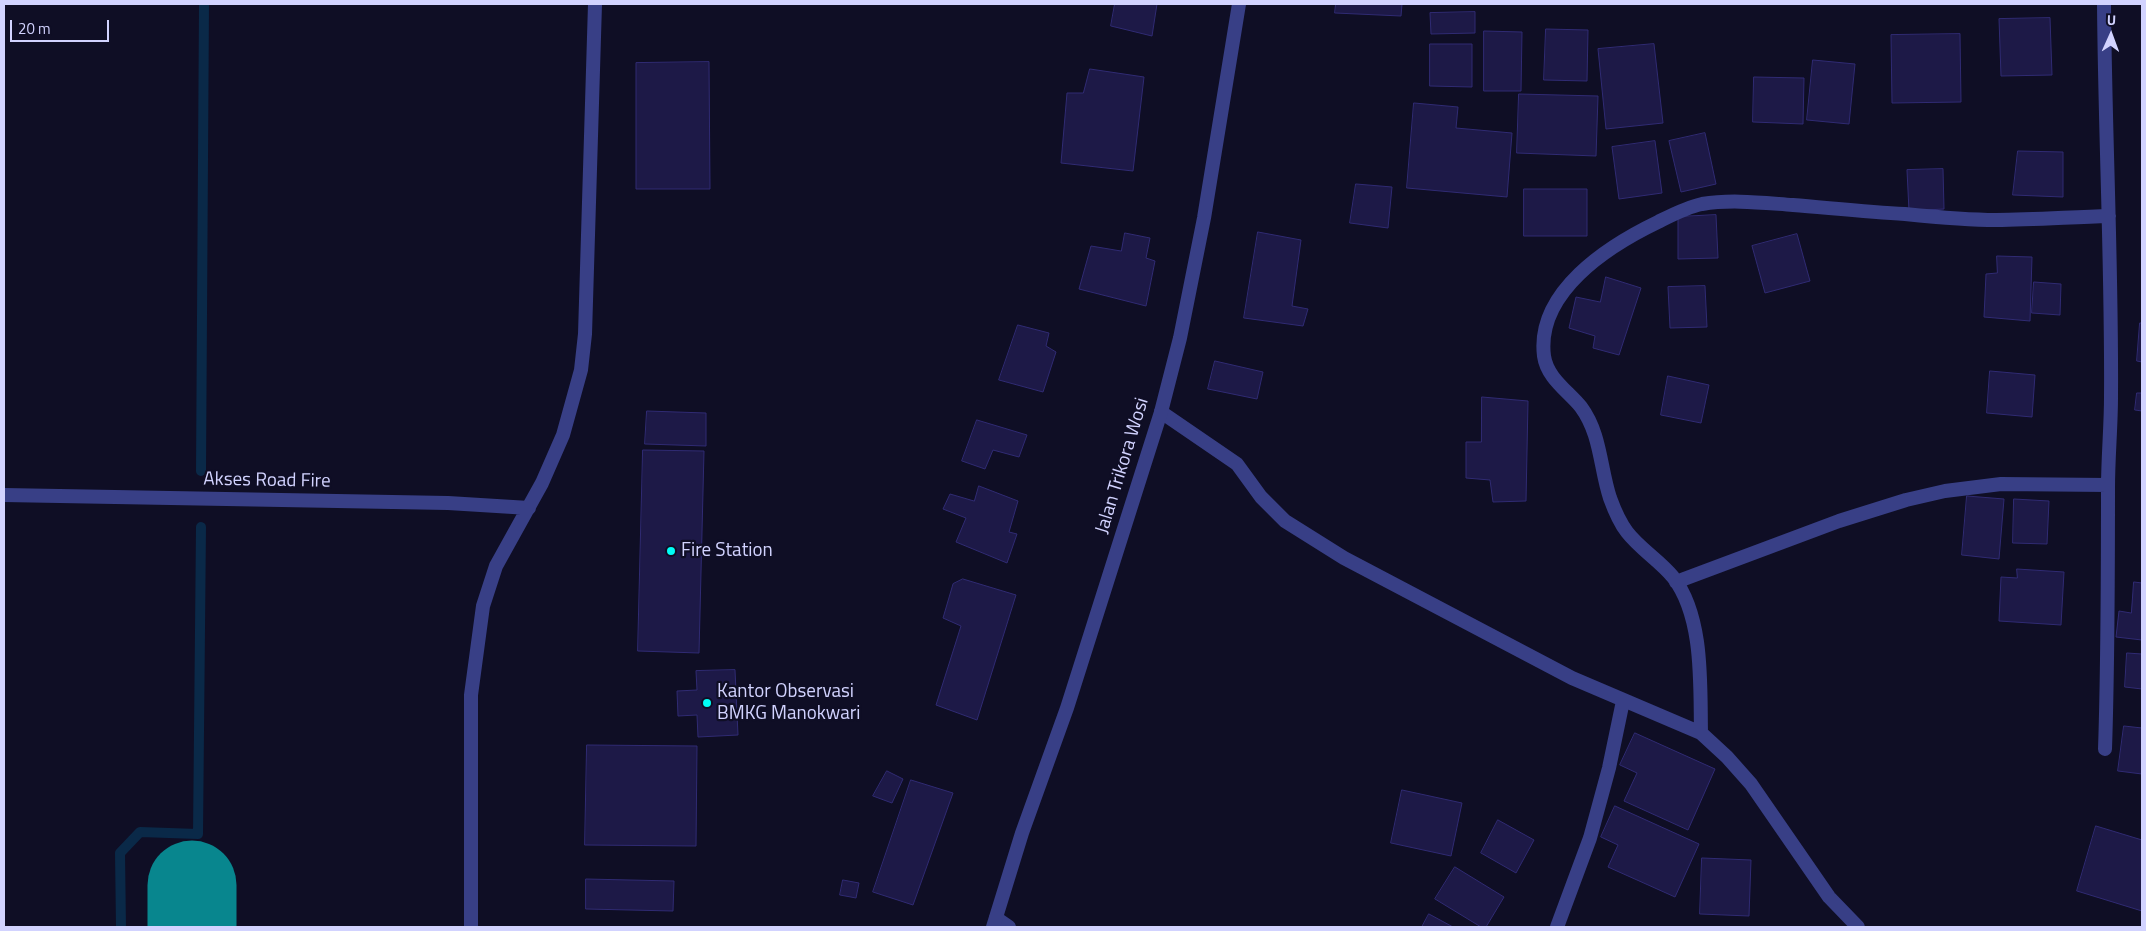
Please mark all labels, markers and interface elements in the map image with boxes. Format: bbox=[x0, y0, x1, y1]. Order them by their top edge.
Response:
text: U bbox=[2107, 9, 2116, 30]
scale bar bbox=[12, 10, 111, 42]
north arrow bbox=[2086, 10, 2136, 60]
text: 20 m bbox=[18, 17, 51, 40]
street label: Jalan Trikora Wosi bbox=[1091, 395, 1155, 537]
street label: Akses Road Fire bbox=[203, 468, 331, 494]
place label: Fire Station bbox=[681, 540, 773, 562]
marker: Fire Station bbox=[665, 545, 677, 557]
place label: Kantor Observasi BMKG Manokwari bbox=[717, 681, 860, 725]
marker: Kantor Observasi BMKG Manokwari bbox=[701, 697, 713, 709]

